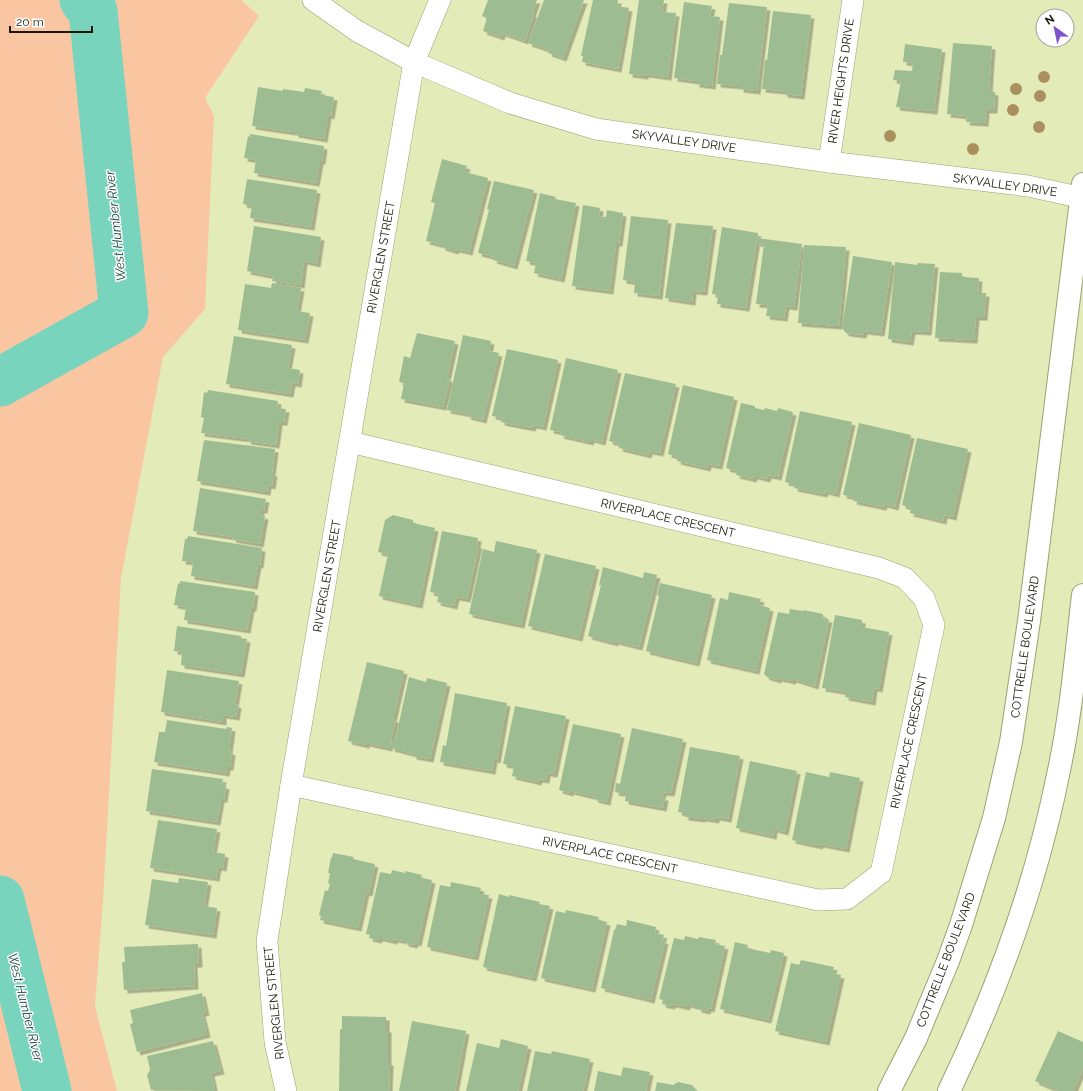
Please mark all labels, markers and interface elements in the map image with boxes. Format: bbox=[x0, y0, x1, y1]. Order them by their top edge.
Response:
scale bar bbox=[10, 8, 92, 34]
north arrow bbox=[1035, 8, 1075, 48]
text: N bbox=[1043, 12, 1057, 28]
text: 20 m bbox=[16, 15, 44, 29]
street label: RIVER HEIGHTS DRIVE bbox=[825, 18, 857, 144]
street label: SKYVALLEY DRIVE bbox=[631, 127, 737, 155]
water label: West Humber River bbox=[102, 169, 129, 282]
street label: SKYVALLEY DRIVE bbox=[952, 171, 1058, 199]
street label: RIVERGLEN STREET bbox=[364, 199, 398, 314]
street label: RIVERPLACE CRESCENT bbox=[599, 496, 737, 540]
street label: RIVERGLEN STREET bbox=[310, 518, 344, 633]
street label: COTTRELLE BOULEVARD bbox=[1008, 575, 1042, 719]
street label: RIVERPLACE CRESCENT bbox=[888, 672, 930, 810]
street label: RIVERPLACE CRESCENT bbox=[541, 834, 679, 876]
street label: COTTRELLE BOULEVARD bbox=[914, 890, 978, 1029]
street label: RIVERGLEN STREET bbox=[261, 945, 287, 1060]
water label: West Humber River bbox=[5, 951, 46, 1063]

